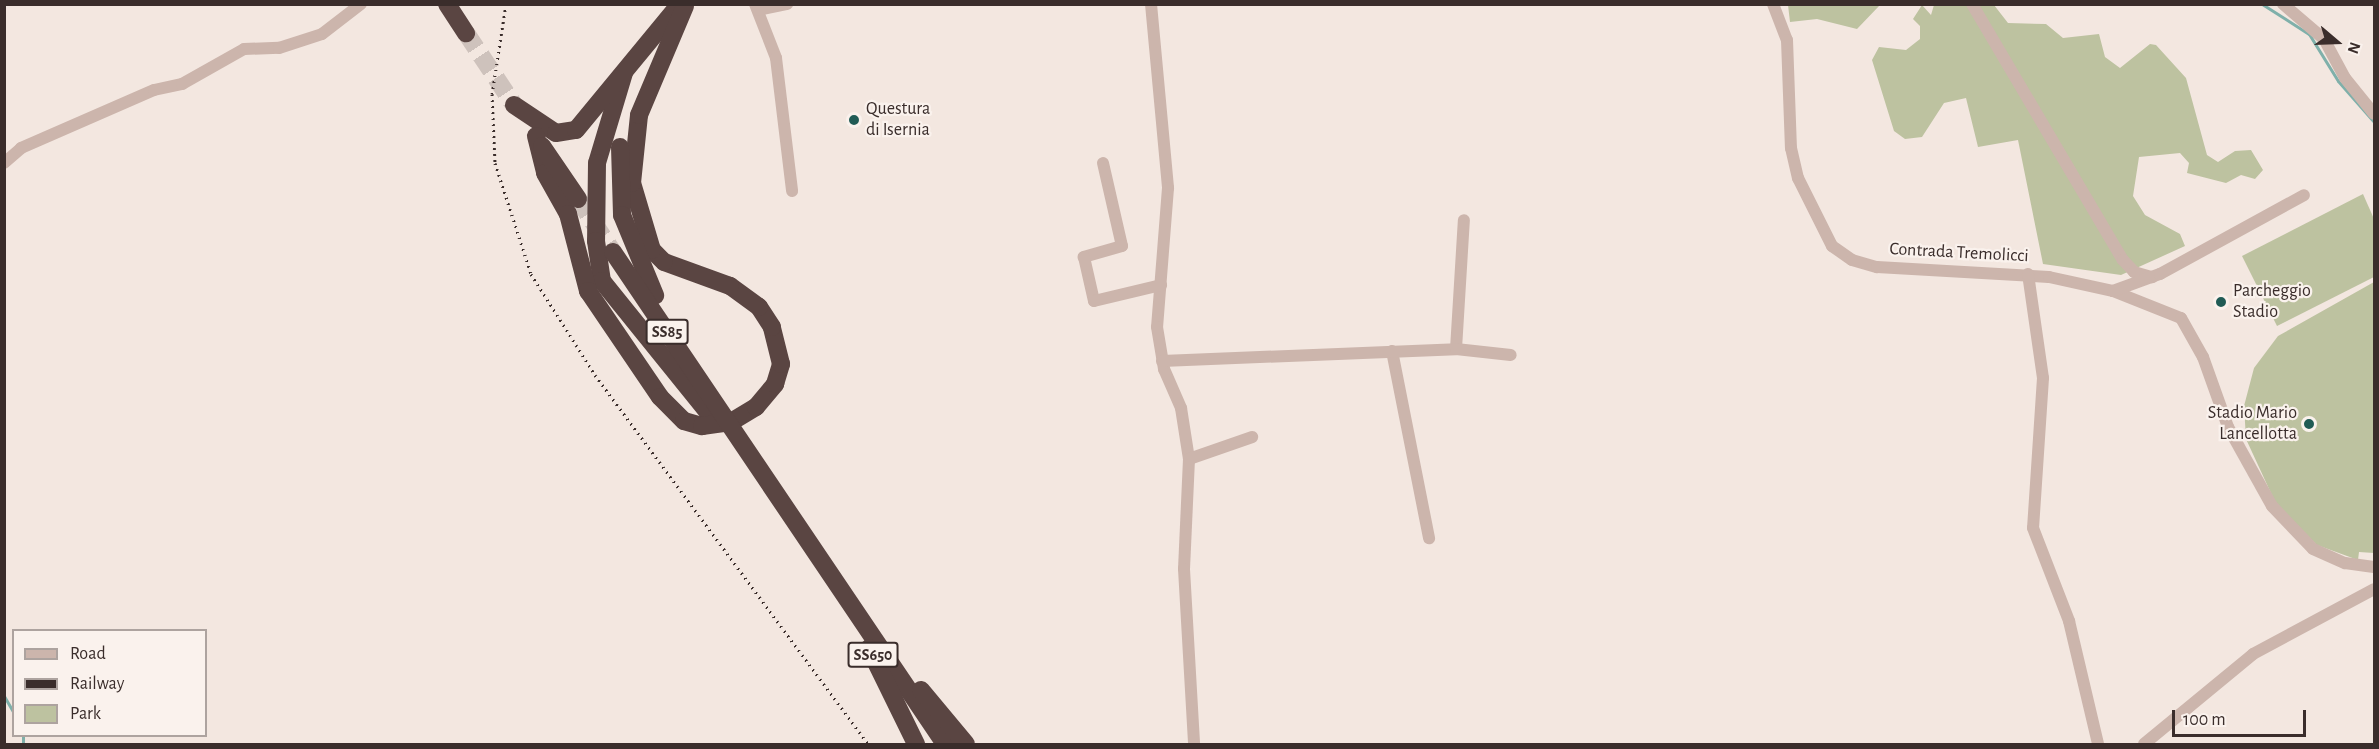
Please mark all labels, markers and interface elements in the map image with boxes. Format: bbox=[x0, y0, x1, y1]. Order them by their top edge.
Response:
north arrow bbox=[2307, 12, 2367, 72]
text: N bbox=[2345, 40, 2363, 56]
place label: Questura di Isernia bbox=[866, 99, 930, 142]
marker: Questura di Isernia bbox=[847, 113, 861, 127]
street label: Contrada Tremolicci bbox=[1889, 239, 2029, 267]
place label: Parcheggio Stadio bbox=[2233, 281, 2311, 324]
marker: Parcheggio Stadio bbox=[2214, 295, 2228, 309]
road number: SS85 bbox=[644, 319, 690, 345]
place label: Stadio Mario Lancellotta bbox=[2208, 403, 2297, 446]
marker: Stadio Mario Lancellotta bbox=[2302, 417, 2316, 431]
legend bbox=[12, 629, 207, 737]
road number: SS650 bbox=[848, 642, 898, 668]
text: Road bbox=[70, 645, 106, 663]
text: Railway bbox=[70, 675, 124, 693]
scale bar bbox=[2175, 698, 2308, 736]
text: Park bbox=[70, 705, 101, 723]
text: 100 m bbox=[2183, 711, 2226, 729]

